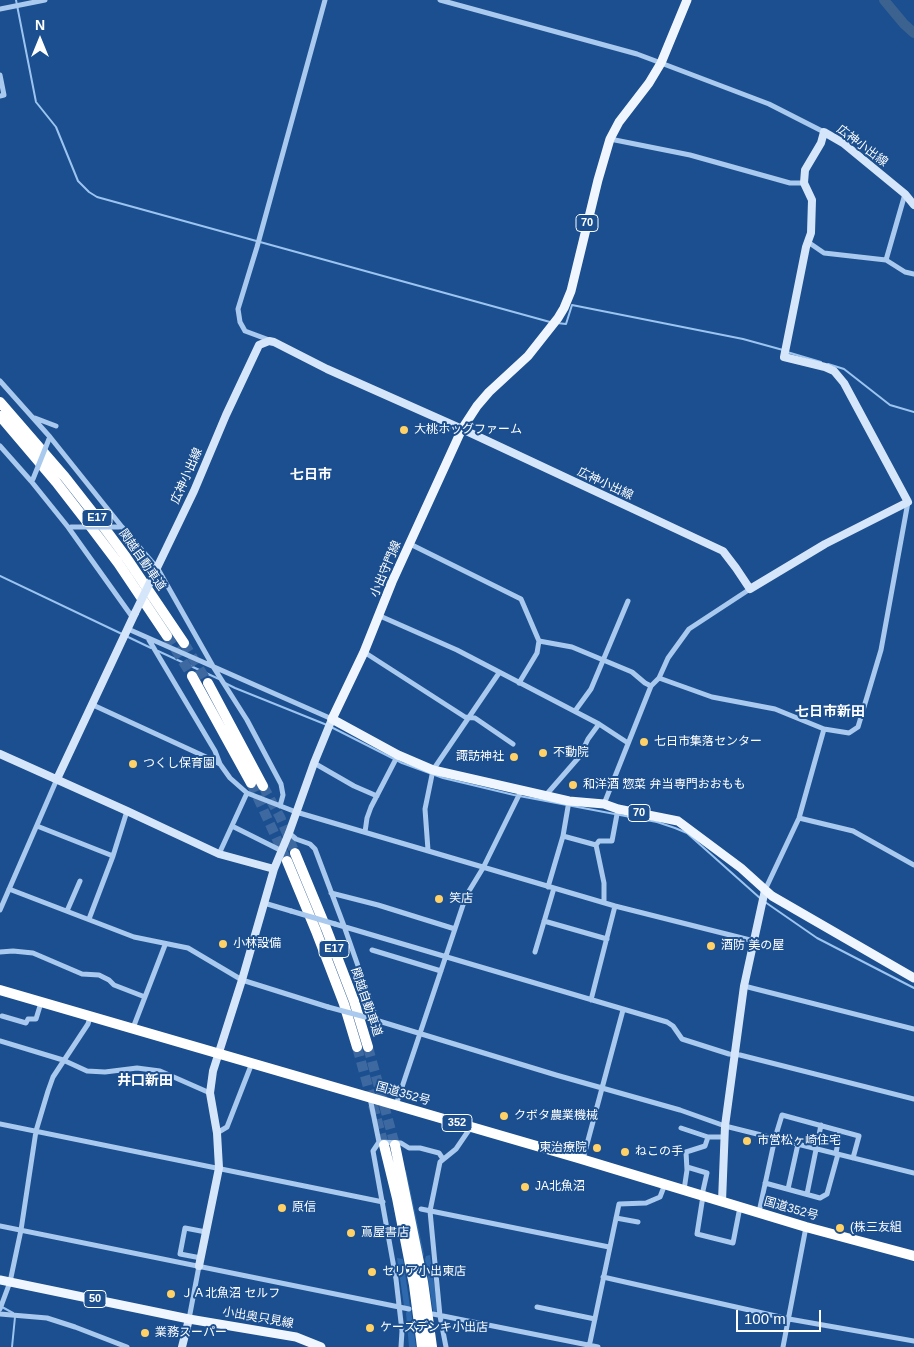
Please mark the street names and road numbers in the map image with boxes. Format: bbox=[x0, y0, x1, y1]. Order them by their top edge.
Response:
street label: 広神小出線 bbox=[834, 122, 890, 170]
road number: 70 bbox=[576, 214, 598, 232]
street label: 広神小出線 bbox=[168, 446, 206, 506]
street label: 広神小出線 bbox=[575, 465, 635, 503]
road number: E17 bbox=[82, 509, 112, 526]
street label: 関越自動車道 bbox=[115, 526, 169, 594]
street label: 小出守門線 bbox=[368, 539, 404, 599]
road number: 70 bbox=[628, 804, 650, 821]
road number: E17 bbox=[319, 941, 349, 958]
street label: 関越自動車道 bbox=[347, 966, 385, 1038]
street label: 国道352号 bbox=[374, 1079, 432, 1109]
road number: 352 bbox=[442, 1114, 472, 1132]
street label: 国道352号 bbox=[762, 1194, 820, 1224]
road number: 50 bbox=[84, 1290, 106, 1308]
street label: 小出奥只見線 bbox=[221, 1305, 295, 1331]

